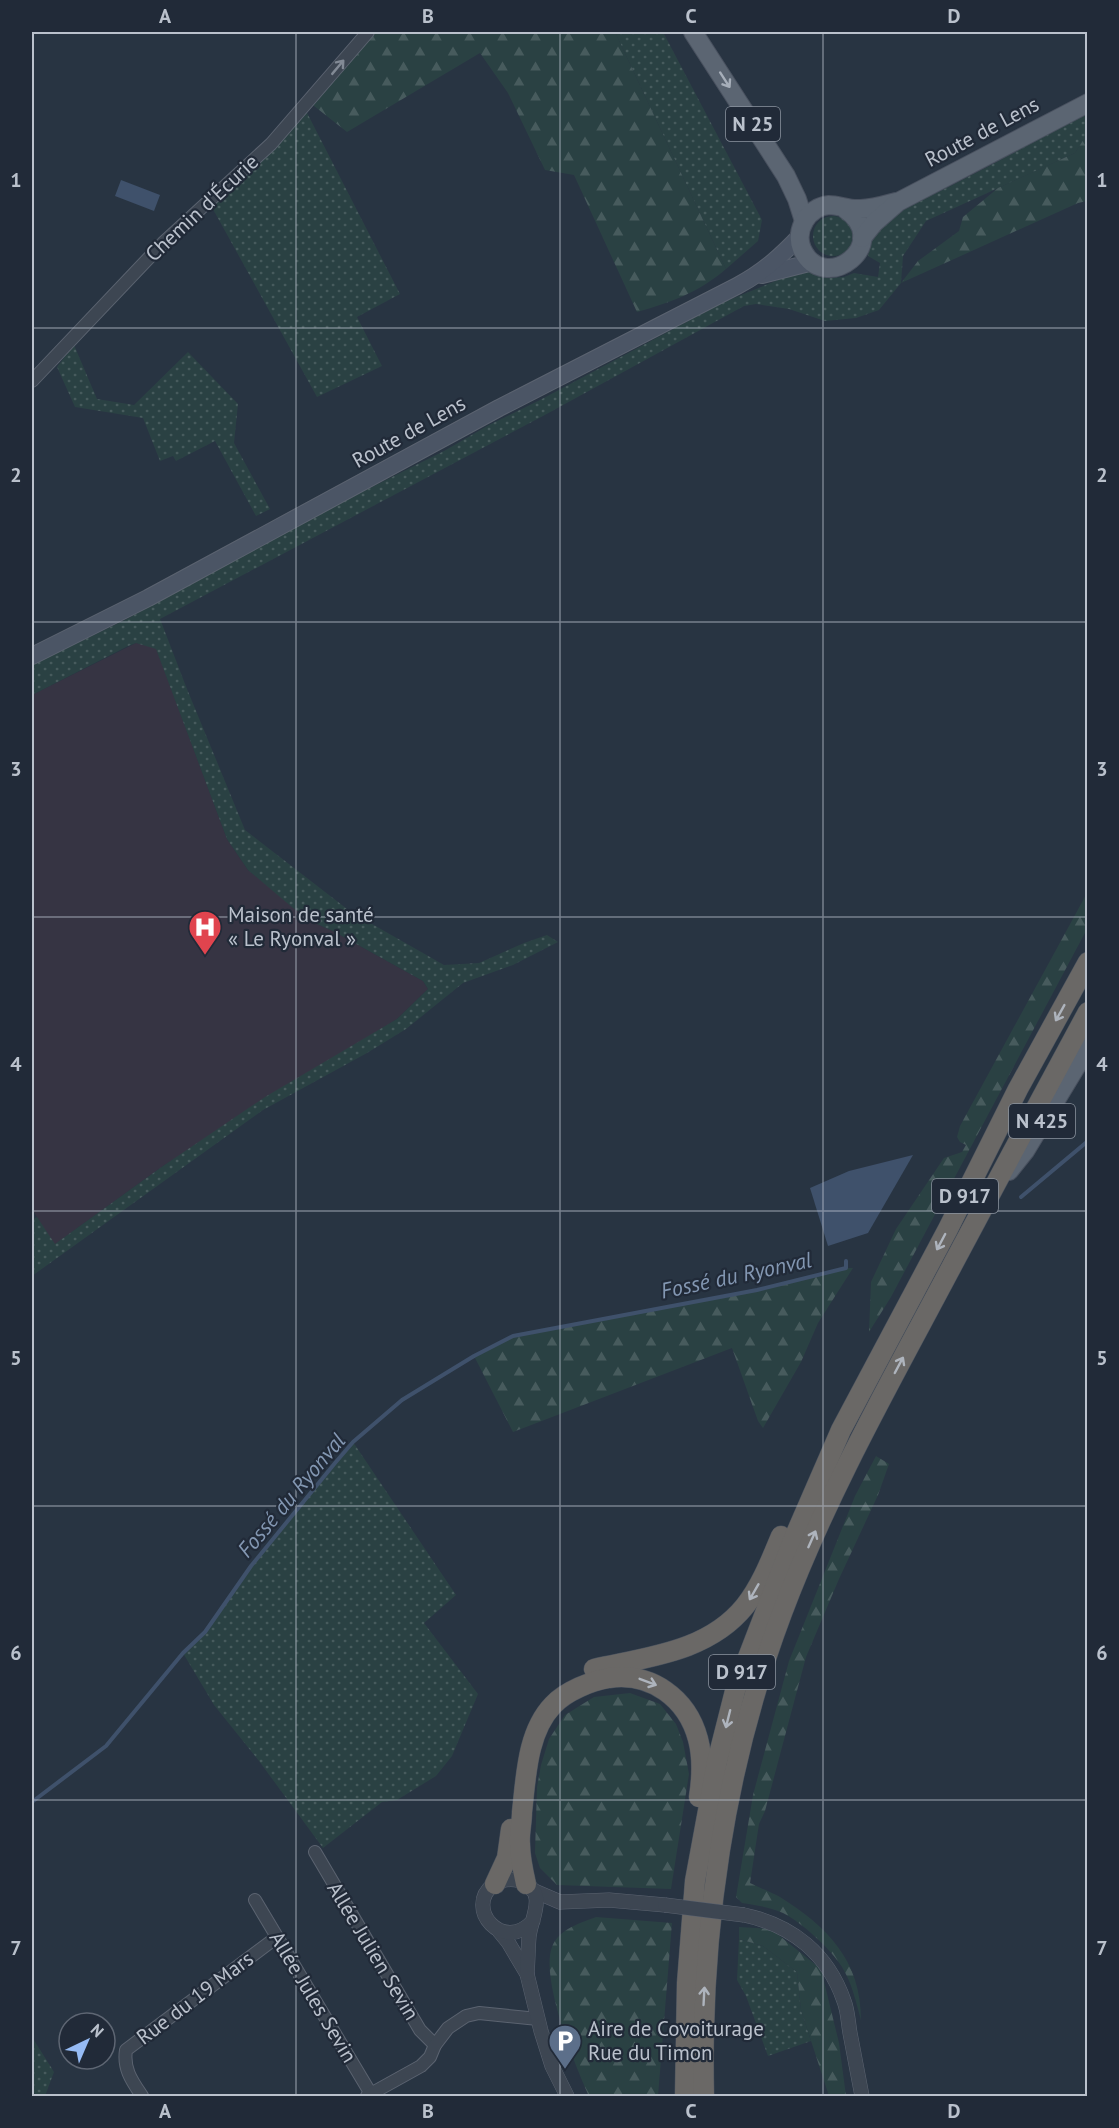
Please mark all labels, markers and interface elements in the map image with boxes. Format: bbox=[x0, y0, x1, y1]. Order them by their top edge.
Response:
text: A bbox=[159, 3, 172, 29]
text: B bbox=[422, 3, 434, 29]
text: C bbox=[685, 3, 697, 29]
text: D bbox=[948, 3, 961, 29]
one-way arrow bbox=[331, 59, 344, 75]
one-way arrow bbox=[719, 71, 731, 88]
street label: Route de Lens bbox=[920, 90, 1043, 173]
road number: N 25 bbox=[726, 107, 780, 141]
street label: Chemin d'Écurie bbox=[139, 148, 264, 267]
text: 1 bbox=[10, 167, 22, 193]
text: 1 bbox=[1096, 167, 1108, 193]
street label: Route de Lens bbox=[347, 389, 470, 474]
text: 2 bbox=[10, 462, 22, 488]
text: 2 bbox=[1096, 462, 1108, 488]
text: 3 bbox=[10, 756, 22, 782]
text: 3 bbox=[1096, 756, 1108, 782]
place label: Maison de santé « Le Ryonval » bbox=[228, 901, 374, 952]
hospital icon: Maison de santé « Le Ryonval » bbox=[187, 909, 223, 956]
one-way arrow bbox=[1054, 1004, 1066, 1021]
text: 4 bbox=[10, 1051, 22, 1077]
text: 4 bbox=[1096, 1051, 1108, 1077]
road number: N 425 bbox=[1009, 1104, 1075, 1138]
road number: D 917 bbox=[932, 1179, 998, 1213]
one-way arrow bbox=[935, 1233, 947, 1251]
water label: Fossé du Ryonval bbox=[658, 1245, 814, 1305]
text: 5 bbox=[10, 1345, 22, 1371]
text: 5 bbox=[1096, 1345, 1108, 1371]
one-way arrow bbox=[894, 1356, 905, 1374]
water label: Fossé du Ryonval bbox=[231, 1427, 351, 1563]
one-way arrow bbox=[808, 1530, 819, 1548]
one-way arrow bbox=[748, 1582, 759, 1600]
text: 6 bbox=[10, 1640, 22, 1666]
text: 6 bbox=[1096, 1640, 1108, 1666]
road number: D 917 bbox=[709, 1655, 775, 1689]
one-way arrow bbox=[638, 1677, 656, 1688]
one-way arrow bbox=[722, 1709, 734, 1728]
street label: Allée Julien Sevin bbox=[321, 1877, 425, 2025]
street label: Allée Jules Sevin bbox=[264, 1926, 363, 2067]
text: 7 bbox=[10, 1935, 22, 1961]
text: 7 bbox=[1096, 1935, 1108, 1961]
street label: Rue du 19 Mars bbox=[131, 1945, 259, 2050]
one-way arrow bbox=[699, 1987, 710, 2007]
north arrow bbox=[57, 2011, 117, 2071]
place label: Aire de Covoiturage Rue du Timon bbox=[588, 2015, 764, 2066]
text: N bbox=[87, 2019, 108, 2041]
parking icon: Aire de Covoiturage Rue du Timon bbox=[547, 2023, 583, 2070]
text: A bbox=[159, 2098, 172, 2124]
text: B bbox=[422, 2098, 434, 2124]
text: C bbox=[685, 2098, 697, 2124]
text: D bbox=[948, 2098, 961, 2124]

